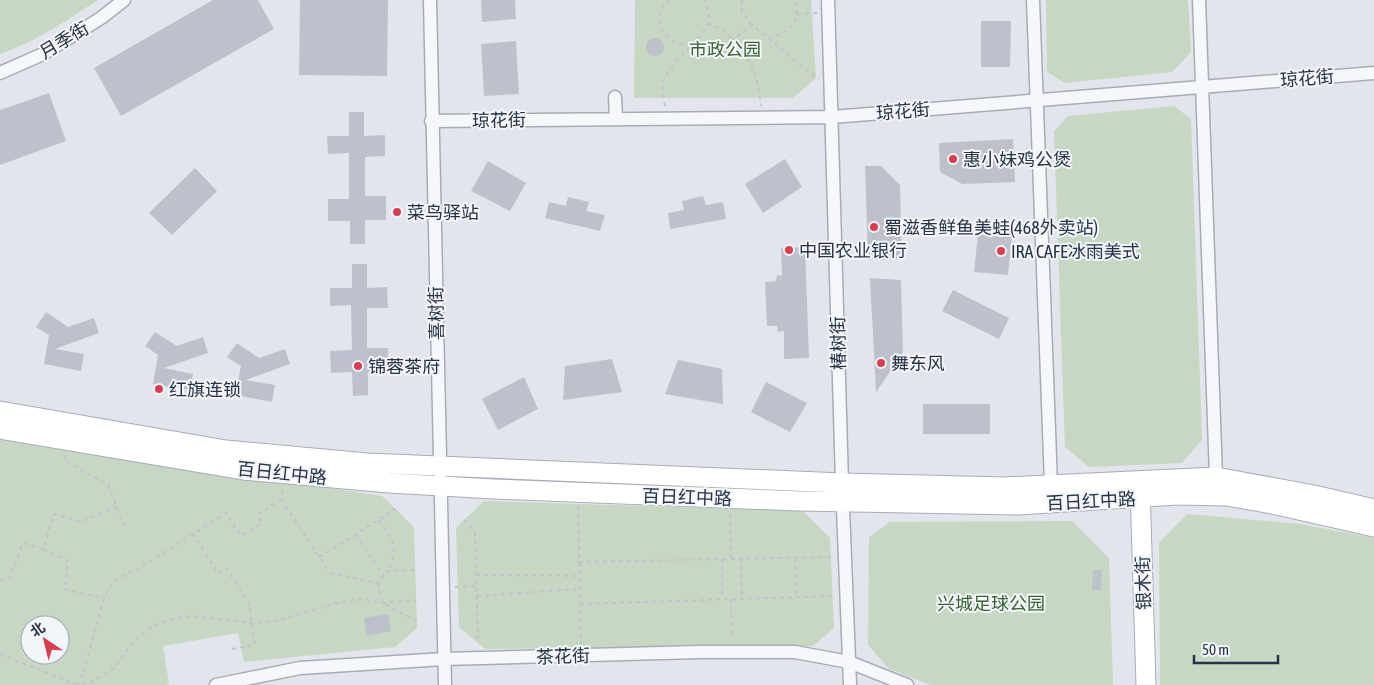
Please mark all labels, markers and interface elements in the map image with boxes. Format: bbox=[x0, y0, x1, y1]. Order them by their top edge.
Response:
street label: 月季街 bbox=[35, 17, 93, 63]
park label: 市政公园 bbox=[689, 39, 761, 60]
street label: 琼花街 bbox=[1279, 65, 1335, 91]
street label: 琼花街 bbox=[875, 98, 931, 124]
street label: 琼花街 bbox=[472, 109, 526, 131]
place label: 惠小妹鸡公煲 bbox=[963, 149, 1071, 170]
marker: 惠小妹鸡公煲 bbox=[947, 153, 959, 165]
place label: 菜鸟驿站 bbox=[407, 202, 479, 223]
marker: 菜鸟驿站 bbox=[391, 206, 403, 218]
place label: 蜀滋香鲜鱼美蛙(468外卖站) bbox=[884, 217, 1098, 238]
marker: 蜀滋香鲜鱼美蛙(468外卖站) bbox=[868, 221, 880, 233]
place label: 中国农业银行 bbox=[799, 240, 907, 261]
place label: IRA CAFE冰雨美式 bbox=[1011, 241, 1140, 262]
marker: 中国农业银行 bbox=[783, 244, 795, 256]
marker: IRA CAFE冰雨美式 bbox=[995, 245, 1007, 257]
street label: 喜树街 bbox=[425, 286, 447, 340]
street label: 椿树街 bbox=[827, 316, 849, 370]
place label: 舞东风 bbox=[891, 353, 945, 374]
place label: 锦蓉茶府 bbox=[368, 356, 440, 377]
marker: 舞东风 bbox=[875, 357, 887, 369]
marker: 锦蓉茶府 bbox=[352, 360, 364, 372]
place label: 红旗连锁 bbox=[169, 379, 241, 400]
marker: 红旗连锁 bbox=[153, 383, 165, 395]
street label: 百日红中路 bbox=[236, 458, 328, 488]
street label: 百日红中路 bbox=[642, 485, 732, 509]
street label: 百日红中路 bbox=[1046, 488, 1136, 514]
street label: 银木街 bbox=[1132, 556, 1154, 610]
park label: 兴城足球公园 bbox=[937, 593, 1045, 614]
north arrow bbox=[20, 615, 70, 665]
text: 北 bbox=[27, 619, 48, 640]
scale bar bbox=[1194, 632, 1278, 664]
text: 50 m bbox=[1202, 641, 1229, 658]
street label: 茶花街 bbox=[536, 645, 590, 667]

